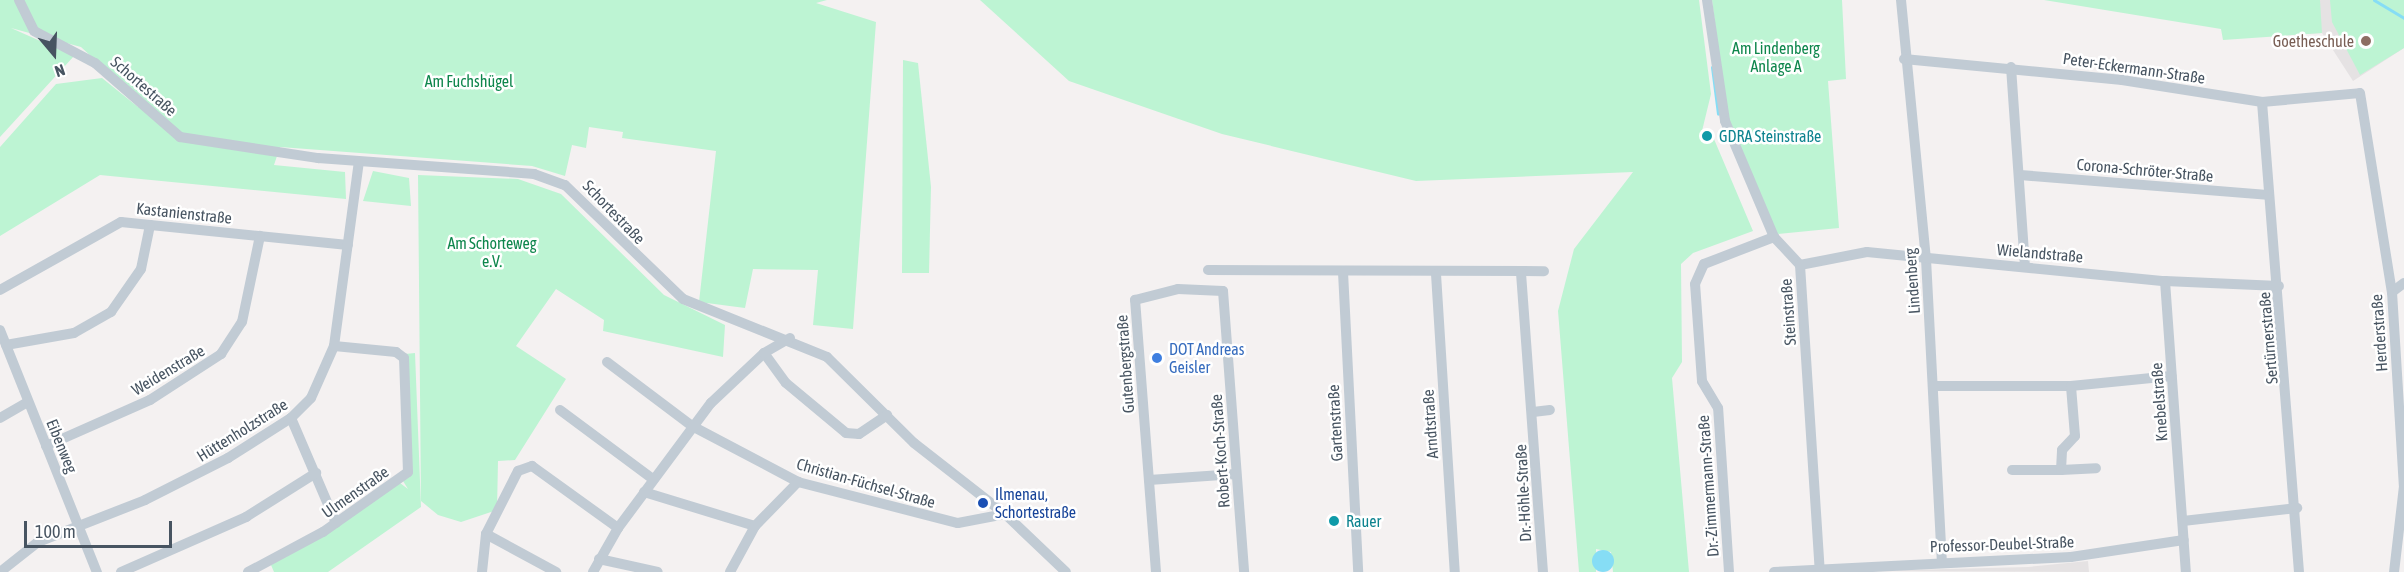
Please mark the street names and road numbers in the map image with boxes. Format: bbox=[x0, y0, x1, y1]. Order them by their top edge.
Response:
street label: Peter-Eckermann-Straße bbox=[2062, 49, 2206, 87]
street label: Schortestraße bbox=[107, 52, 181, 120]
street label: Corona-Schröter-Straße bbox=[2076, 154, 2214, 186]
street label: Schortestraße bbox=[579, 176, 649, 248]
street label: Kastanienstraße bbox=[135, 198, 233, 228]
street label: Wielandstraße bbox=[1996, 240, 2084, 266]
street label: Lindenberg bbox=[1900, 247, 1924, 315]
street label: Steinstraße bbox=[1776, 278, 1800, 346]
street label: Sertürnerstraße bbox=[2254, 291, 2282, 385]
street label: Herderstraße bbox=[2367, 294, 2391, 372]
street label: Gutenbergstraße bbox=[1112, 314, 1138, 414]
street label: Weidenstraße bbox=[128, 341, 208, 399]
street label: Knebelstraße bbox=[2147, 362, 2171, 442]
street label: Gartenstraße bbox=[1323, 384, 1347, 462]
street label: Arndtstraße bbox=[1418, 389, 1442, 459]
street label: Robert-Koch-Straße bbox=[1206, 393, 1234, 509]
street label: Hüttenholzstraße bbox=[193, 394, 291, 466]
street label: Dr.-Zimmermann-Straße bbox=[1693, 414, 1723, 558]
street label: Eibenweg bbox=[42, 416, 82, 476]
street label: Dr.-Höhle-Straße bbox=[1511, 444, 1535, 542]
street label: Christian-Füchsel-Straße bbox=[794, 454, 938, 512]
street label: Ulmenstraße bbox=[318, 462, 392, 522]
street label: Professor-Deubel-Straße bbox=[1930, 532, 2074, 556]

